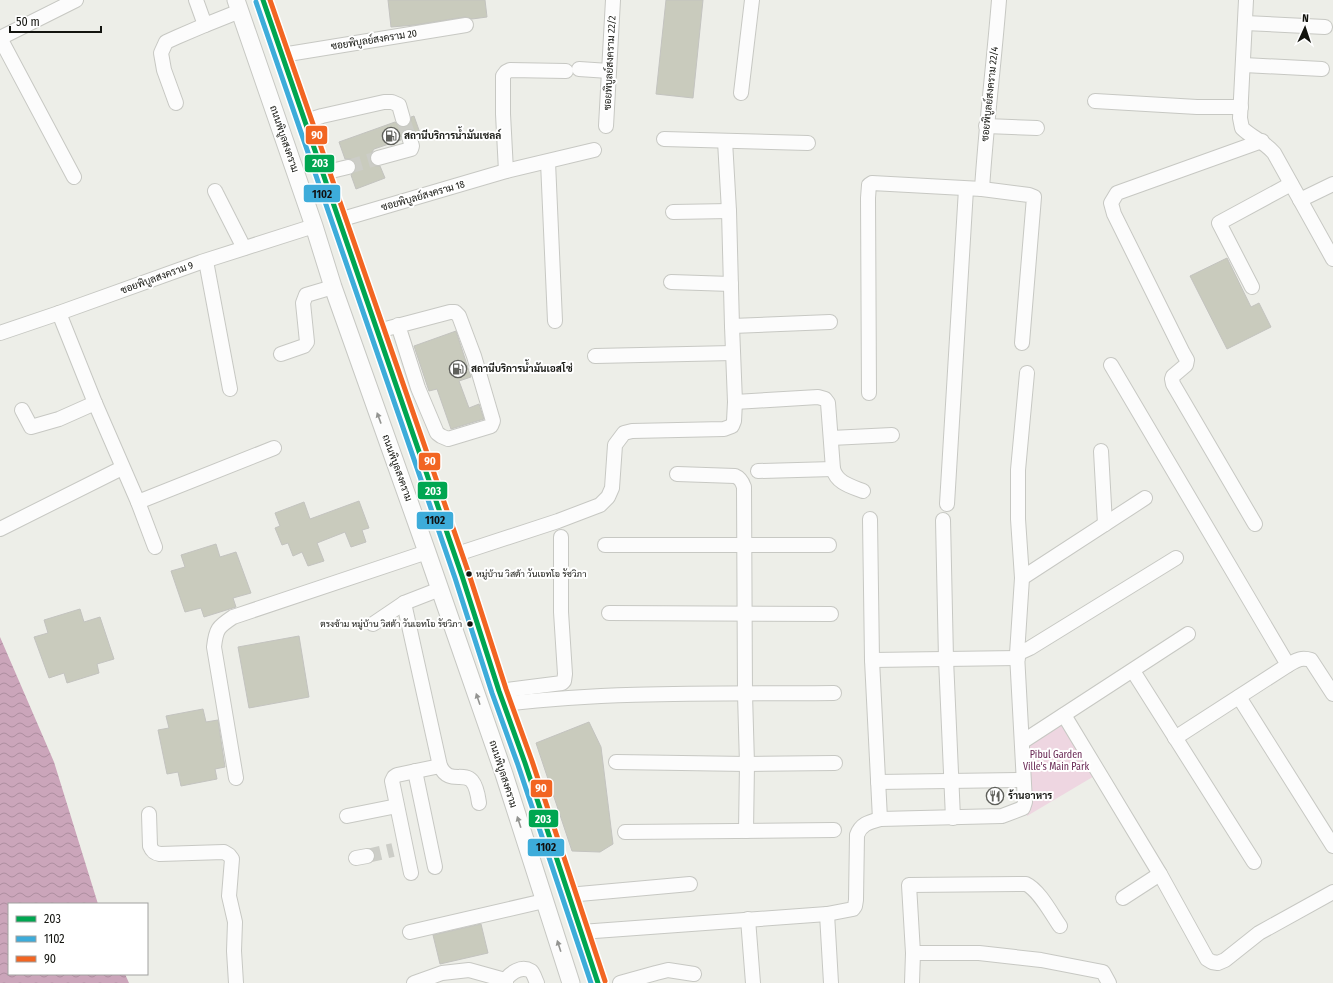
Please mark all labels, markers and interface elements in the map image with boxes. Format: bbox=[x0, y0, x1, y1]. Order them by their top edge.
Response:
scale bar bbox=[10, 8, 101, 34]
north arrow bbox=[1285, 8, 1325, 48]
text: N bbox=[1302, 12, 1309, 25]
text: 50 m bbox=[16, 15, 40, 29]
street label: ซอยพิบูลย์สงคราม 22/2 bbox=[600, 15, 620, 111]
street label: ซอยพิบูลย์สงคราม 20 bbox=[330, 25, 418, 54]
street label: ซอยพิบูลย์สงคราม 22/4 bbox=[977, 46, 1002, 142]
street label: ถนนพิบูลสงคราม bbox=[266, 104, 301, 174]
line badge: 90 bbox=[305, 125, 328, 145]
fuel station icon: สถานีบริการน้ำมันเชลล์ bbox=[381, 126, 401, 146]
place label: สถานีบริการน้ำมันเชลล์ bbox=[404, 126, 502, 142]
text: 90 bbox=[311, 129, 323, 142]
line badge: 203 bbox=[304, 154, 335, 173]
text: 203 bbox=[311, 157, 328, 170]
street label: ซอยพิบูลย์สงคราม 18 bbox=[379, 176, 466, 215]
line badge: 1102 bbox=[303, 184, 341, 203]
text: 1102 bbox=[312, 188, 332, 201]
street label: ซอยพิบูลสงคราม 9 bbox=[119, 259, 196, 298]
fuel station icon: สถานีบริการน้ำมันเอสโซ่ bbox=[448, 359, 468, 379]
place label: สถานีบริการน้ำมันเอสโซ่ bbox=[471, 359, 573, 375]
one-way arrow bbox=[376, 411, 382, 423]
street label: ถนนพิบูลสงคราม bbox=[378, 433, 415, 503]
line badge: 90 bbox=[418, 452, 441, 471]
text: 90 bbox=[424, 455, 436, 468]
line badge: 203 bbox=[417, 481, 448, 500]
text: 203 bbox=[424, 485, 441, 498]
line badge: 1102 bbox=[416, 511, 454, 530]
text: 1102 bbox=[425, 514, 445, 527]
place label: หมู่บ้าน วิสต้า วันเอทโอ รัชวิภา bbox=[476, 568, 587, 580]
marker: หมู่บ้าน วิสต้า วันเอทโอ รัชวิภา bbox=[464, 569, 474, 579]
place label: ตรงข้าม หมู่บ้าน วิสต้า วันเอทโอ รัชวิภา bbox=[320, 618, 462, 630]
marker: ตรงข้าม หมู่บ้าน วิสต้า วันเอทโอ รัชวิภา bbox=[465, 619, 475, 629]
one-way arrow bbox=[474, 693, 480, 705]
street label: ถนนพิบูลสงคราม bbox=[485, 739, 520, 810]
park label: Pibul Garden Ville's Main Park bbox=[1023, 749, 1089, 773]
line badge: 90 bbox=[530, 779, 553, 798]
text: 90 bbox=[535, 782, 547, 795]
restaurant icon: ร้านอาหาร bbox=[985, 786, 1005, 806]
place label: ร้านอาหาร bbox=[1008, 789, 1052, 802]
line badge: 203 bbox=[528, 809, 559, 828]
text: 203 bbox=[534, 813, 551, 826]
one-way arrow bbox=[516, 816, 522, 828]
line badge: 1102 bbox=[527, 838, 565, 857]
text: 1102 bbox=[536, 841, 556, 854]
legend bbox=[8, 903, 148, 975]
text: 203 bbox=[44, 912, 61, 926]
text: 1102 bbox=[44, 932, 65, 946]
one-way arrow bbox=[556, 940, 562, 952]
text: 90 bbox=[44, 952, 56, 966]

